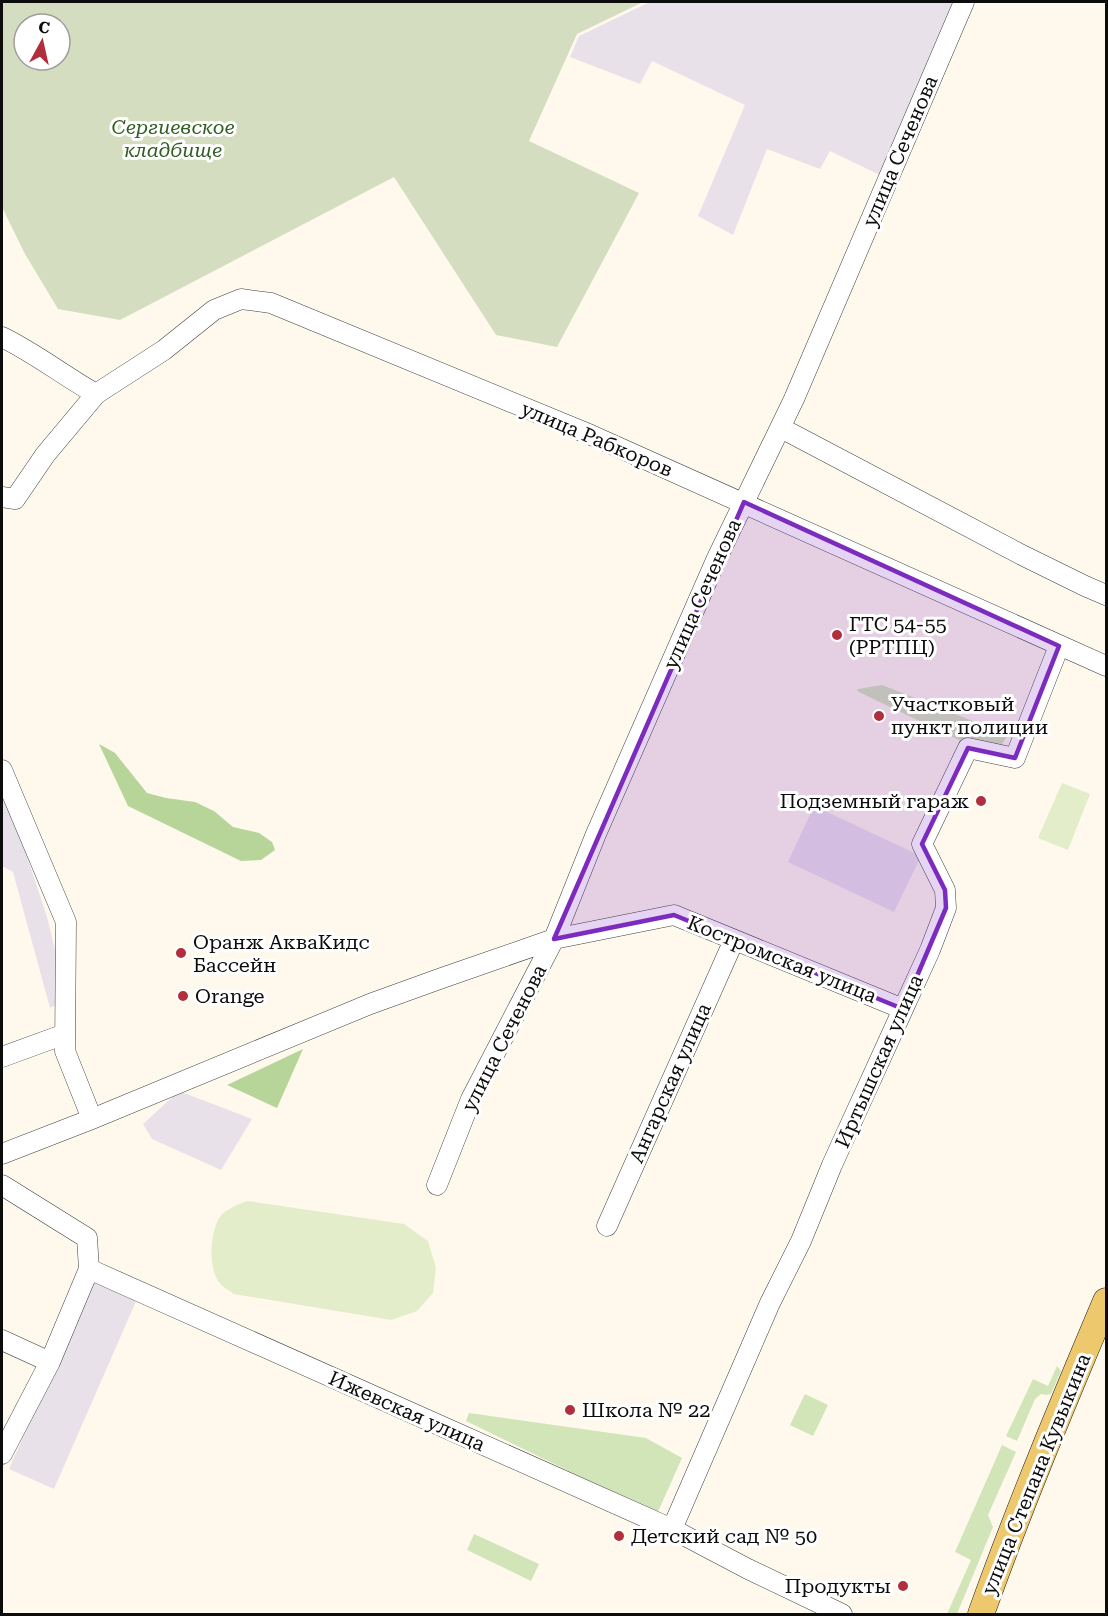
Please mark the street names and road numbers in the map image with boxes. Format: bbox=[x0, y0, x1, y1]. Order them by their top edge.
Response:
street label: улица Сеченова bbox=[857, 72, 943, 230]
street label: улица Рабкоров bbox=[517, 396, 677, 482]
street label: улица Сеченова bbox=[658, 515, 746, 673]
street label: Костромская улица bbox=[684, 910, 880, 1008]
street label: улица Сеченова bbox=[457, 960, 552, 1116]
street label: Иртышская улица bbox=[830, 970, 928, 1151]
street label: Ангарская улица bbox=[624, 999, 716, 1167]
street label: улица Степана Кувыкина bbox=[976, 1350, 1096, 1598]
street label: Ижевская улица bbox=[325, 1366, 489, 1456]

